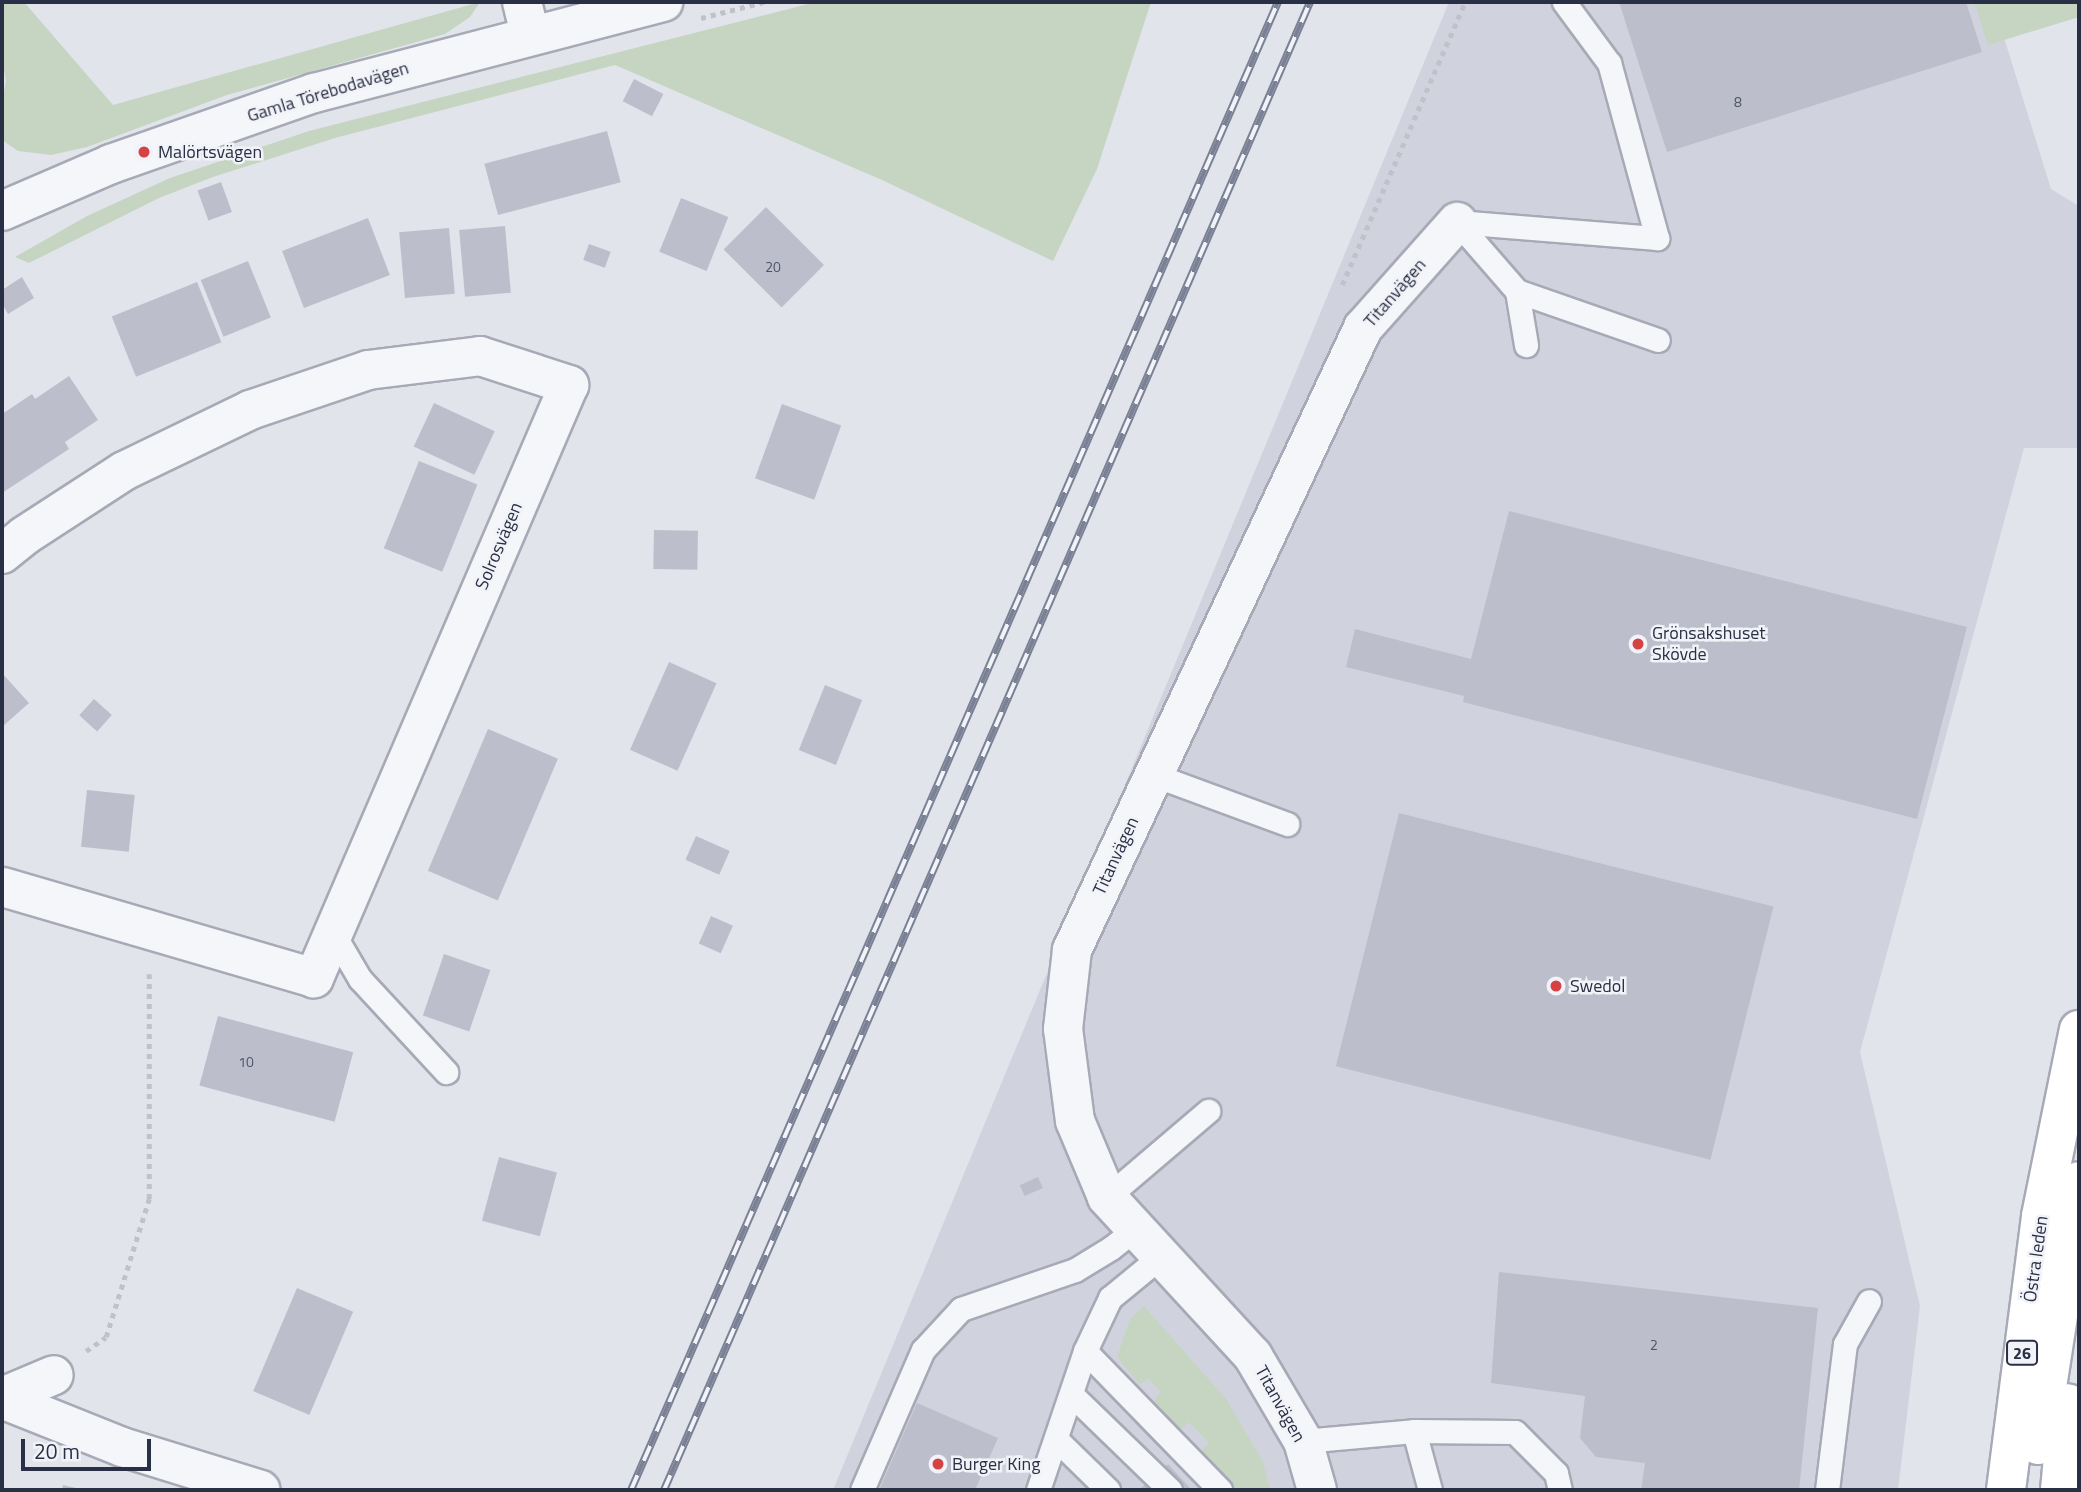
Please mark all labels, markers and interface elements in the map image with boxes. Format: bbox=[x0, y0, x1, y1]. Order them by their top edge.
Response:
street label: Gamla Törebodavägen bbox=[245, 57, 411, 127]
house number: 8 bbox=[1734, 94, 1742, 110]
place label: Malörtsvägen bbox=[158, 141, 262, 163]
marker: Malörtsvägen bbox=[136, 144, 152, 160]
street label: Titanvägen bbox=[1359, 254, 1431, 332]
house number: 20 bbox=[765, 259, 781, 275]
street label: Solrosvägen bbox=[471, 499, 527, 593]
place label: Grönsakshuset Skövde bbox=[1652, 623, 1766, 666]
marker: Grönsakshuset Skövde bbox=[1630, 636, 1646, 652]
street label: Titanvägen bbox=[1088, 813, 1144, 899]
place label: Swedol bbox=[1570, 975, 1625, 997]
marker: Swedol bbox=[1548, 978, 1564, 994]
house number: 10 bbox=[238, 1054, 254, 1070]
street label: Östra leden bbox=[2019, 1214, 2053, 1304]
house number: 2 bbox=[1650, 1337, 1658, 1353]
road number: 26 bbox=[2004, 1340, 2039, 1366]
street label: Titanvägen bbox=[1250, 1362, 1310, 1446]
scale bar bbox=[24, 1426, 154, 1470]
text: 20 m bbox=[34, 1435, 80, 1467]
place label: Burger King bbox=[952, 1453, 1040, 1475]
marker: Burger King bbox=[930, 1456, 946, 1472]

